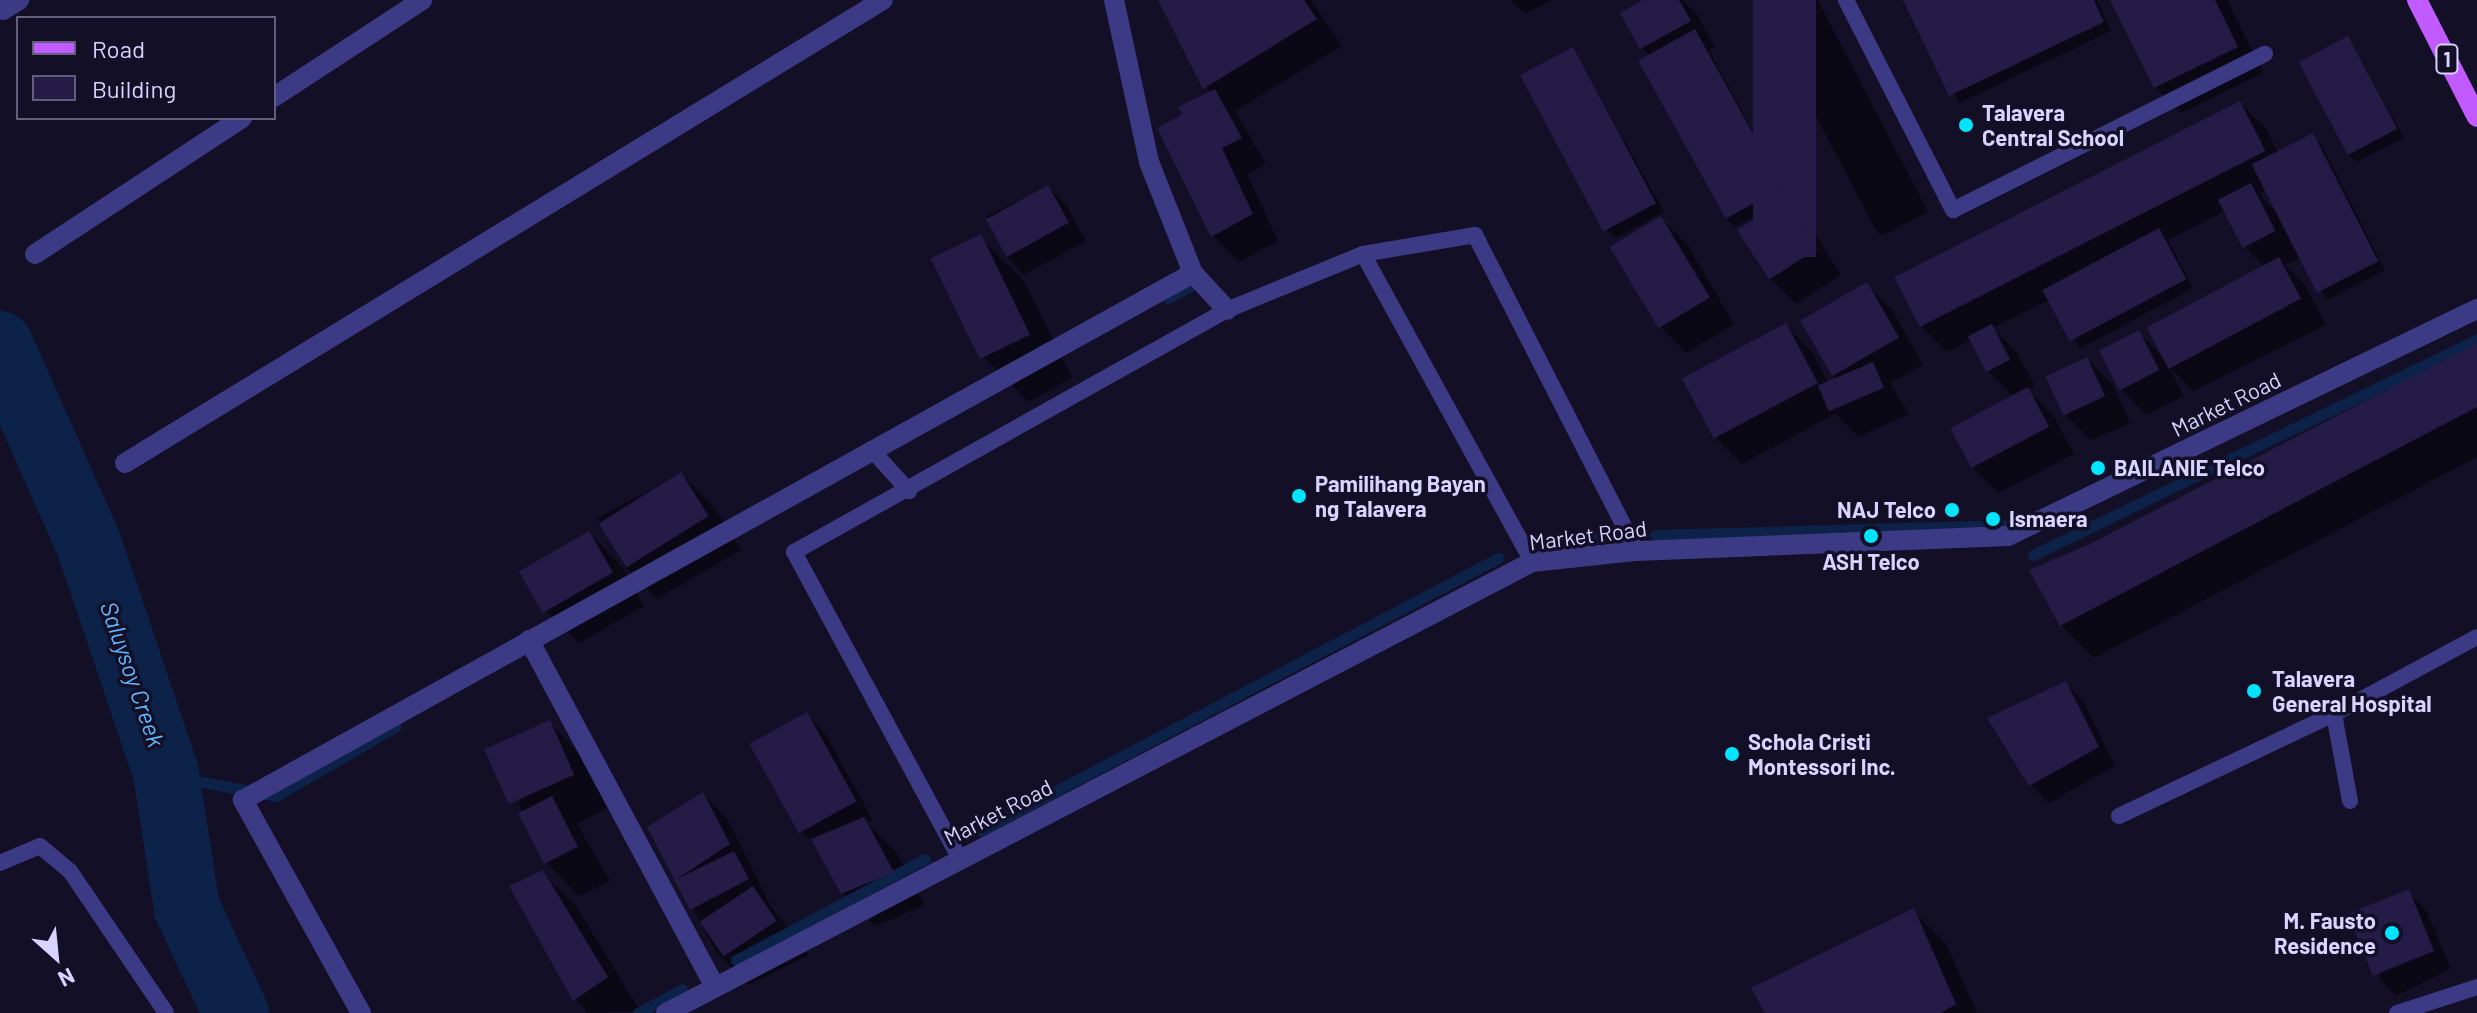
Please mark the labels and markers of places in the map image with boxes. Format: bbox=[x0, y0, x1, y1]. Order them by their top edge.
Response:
place label: Talavera Central School bbox=[1982, 99, 2124, 150]
marker: Talavera Central School bbox=[1957, 116, 1975, 134]
place label: BAILANIE Telco bbox=[2114, 455, 2265, 481]
marker: BAILANIE Telco bbox=[2089, 459, 2107, 477]
place label: Pamilihang Bayan ng Talavera bbox=[1315, 470, 1486, 522]
marker: Pamilihang Bayan ng Talavera bbox=[1290, 487, 1308, 505]
place label: NAJ Telco bbox=[1837, 497, 1936, 523]
marker: NAJ Telco bbox=[1943, 501, 1961, 519]
place label: Ismaera bbox=[2009, 506, 2088, 532]
marker: Ismaera bbox=[1984, 510, 2002, 528]
marker: ASH Telco bbox=[1862, 527, 1880, 545]
place label: ASH Telco bbox=[1822, 549, 1920, 575]
place label: Talavera General Hospital bbox=[2272, 665, 2432, 716]
marker: Talavera General Hospital bbox=[2243, 680, 2265, 702]
place label: Schola Cristi Montessori Inc. bbox=[1748, 728, 1896, 780]
marker: Schola Cristi Montessori Inc. bbox=[1723, 745, 1741, 763]
place label: M. Fausto Residence bbox=[2274, 907, 2376, 958]
marker: M. Fausto Residence bbox=[2383, 924, 2401, 942]

